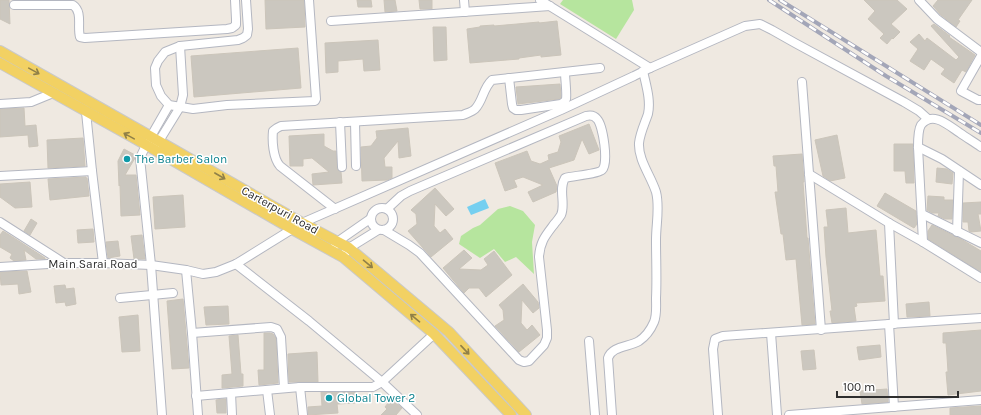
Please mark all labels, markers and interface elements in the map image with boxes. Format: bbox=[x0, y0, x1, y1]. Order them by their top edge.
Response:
one-way arrow bbox=[28, 67, 40, 75]
one-way arrow bbox=[123, 131, 135, 139]
place label: The Barber Salon bbox=[135, 152, 227, 166]
marker: The Barber Salon bbox=[122, 154, 132, 164]
one-way arrow bbox=[214, 173, 226, 181]
street label: Carterpuri Road bbox=[239, 183, 321, 237]
street label: Main Sarai Road bbox=[48, 257, 138, 271]
one-way arrow bbox=[362, 260, 373, 269]
one-way arrow bbox=[410, 313, 420, 323]
one-way arrow bbox=[461, 344, 470, 355]
scale bar bbox=[837, 373, 958, 399]
text: 100 m bbox=[843, 380, 875, 394]
place label: Global Tower 2 bbox=[337, 391, 415, 405]
marker: Global Tower 2 bbox=[324, 393, 334, 403]

